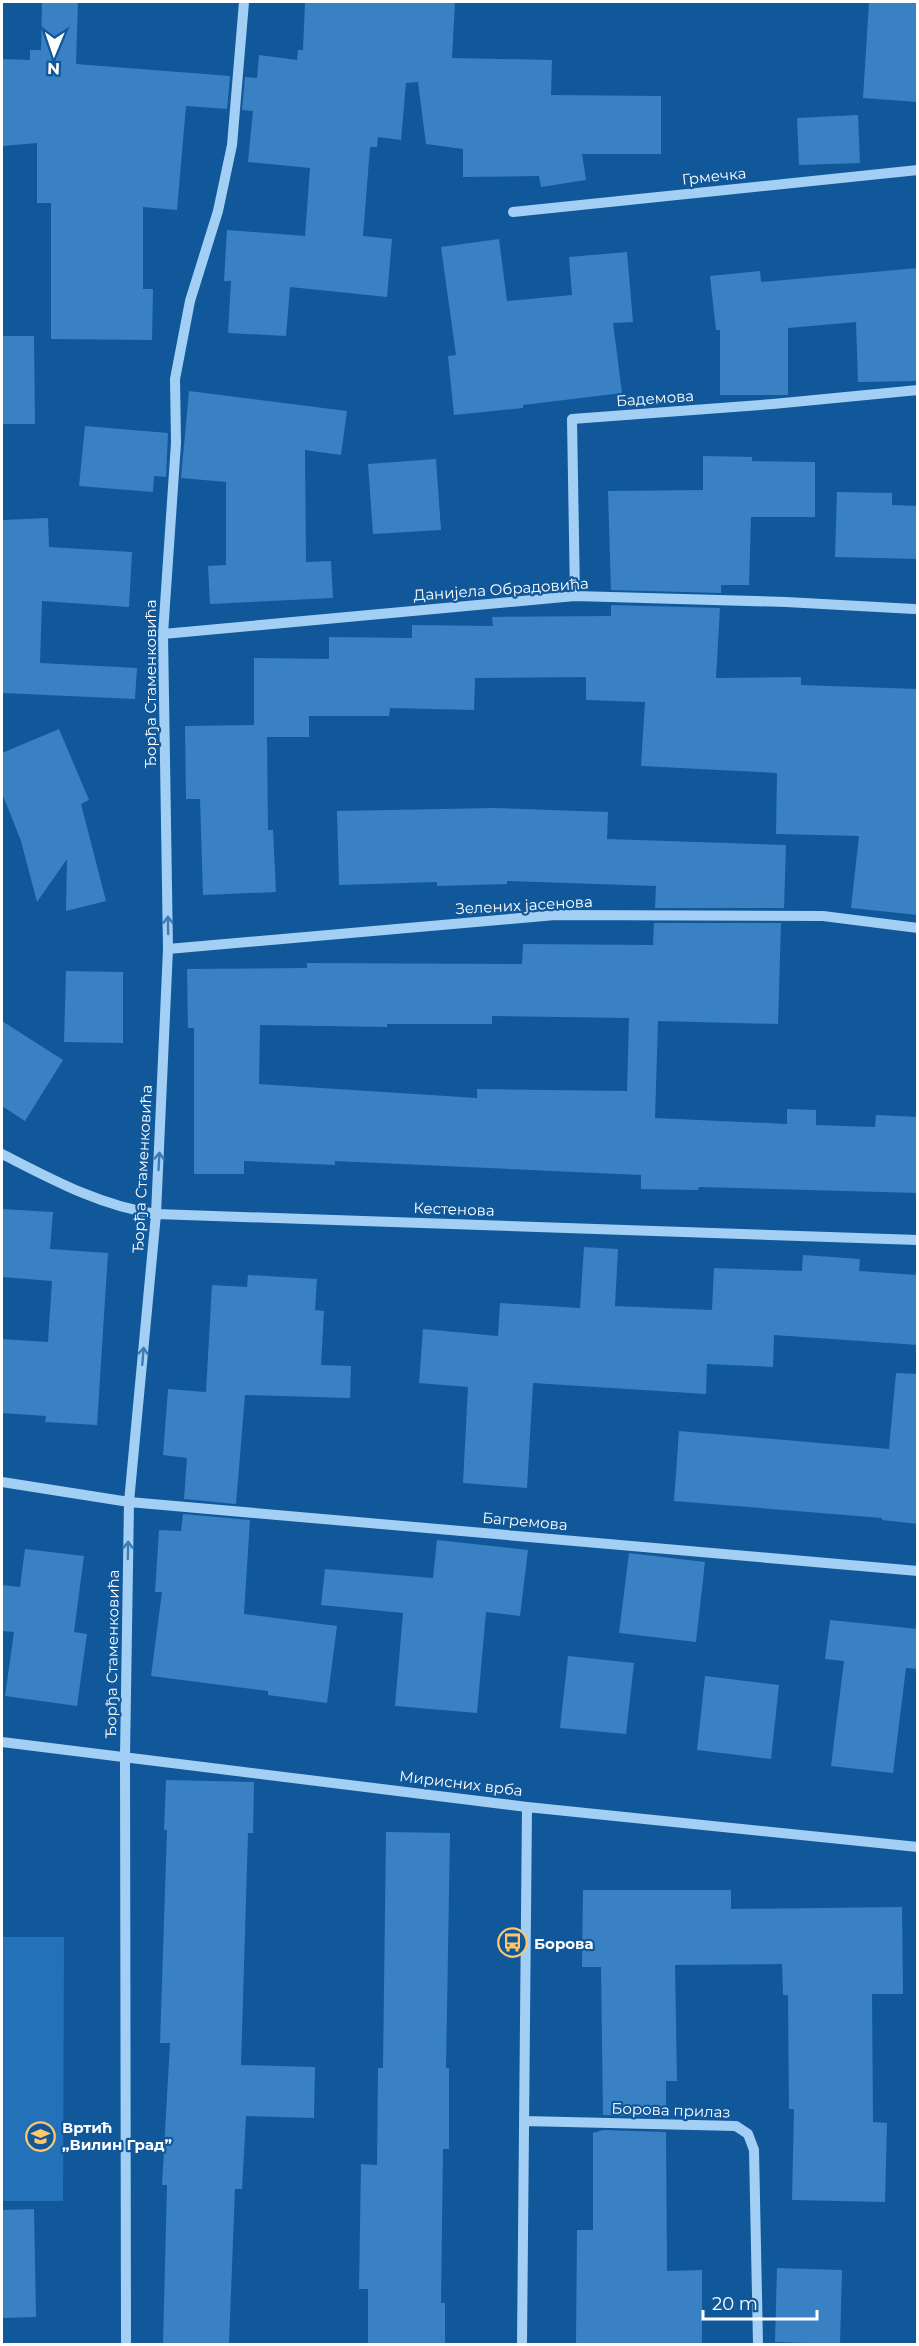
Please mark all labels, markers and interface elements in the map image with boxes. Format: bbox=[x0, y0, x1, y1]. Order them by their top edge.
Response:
north arrow bbox=[24, 24, 84, 84]
text: N bbox=[47, 59, 60, 78]
street label: Грмечка bbox=[681, 163, 747, 189]
street label: Бадемова bbox=[615, 386, 695, 410]
street label: Данијела Обрадовића bbox=[413, 573, 589, 605]
street label: Ђорђа Стаменковића bbox=[141, 600, 160, 768]
street label: Зелених јасенова bbox=[455, 892, 593, 918]
one-way arrow bbox=[162, 915, 174, 935]
street label: Ђорђа Стаменковића bbox=[128, 1084, 156, 1254]
one-way arrow bbox=[153, 1152, 164, 1172]
street label: Кестенова bbox=[413, 1198, 495, 1220]
one-way arrow bbox=[138, 1346, 149, 1366]
street label: Багремова bbox=[482, 1508, 568, 1534]
one-way arrow bbox=[123, 1541, 134, 1561]
street label: Ђорђа Стаменковића bbox=[101, 1569, 123, 1739]
street label: Мирисних врба bbox=[398, 1766, 524, 1800]
bus stop icon: Борова bbox=[497, 1927, 529, 1959]
place label: Борова bbox=[534, 1934, 594, 1953]
street label: Борова прилаз bbox=[611, 2098, 731, 2122]
place label: Вртић „Вилин Град” bbox=[62, 2118, 172, 2154]
school or university icon: Вртић „Вилин Град” bbox=[25, 2120, 57, 2152]
scale bar bbox=[703, 2283, 817, 2321]
text: 20 m bbox=[712, 2293, 758, 2315]

